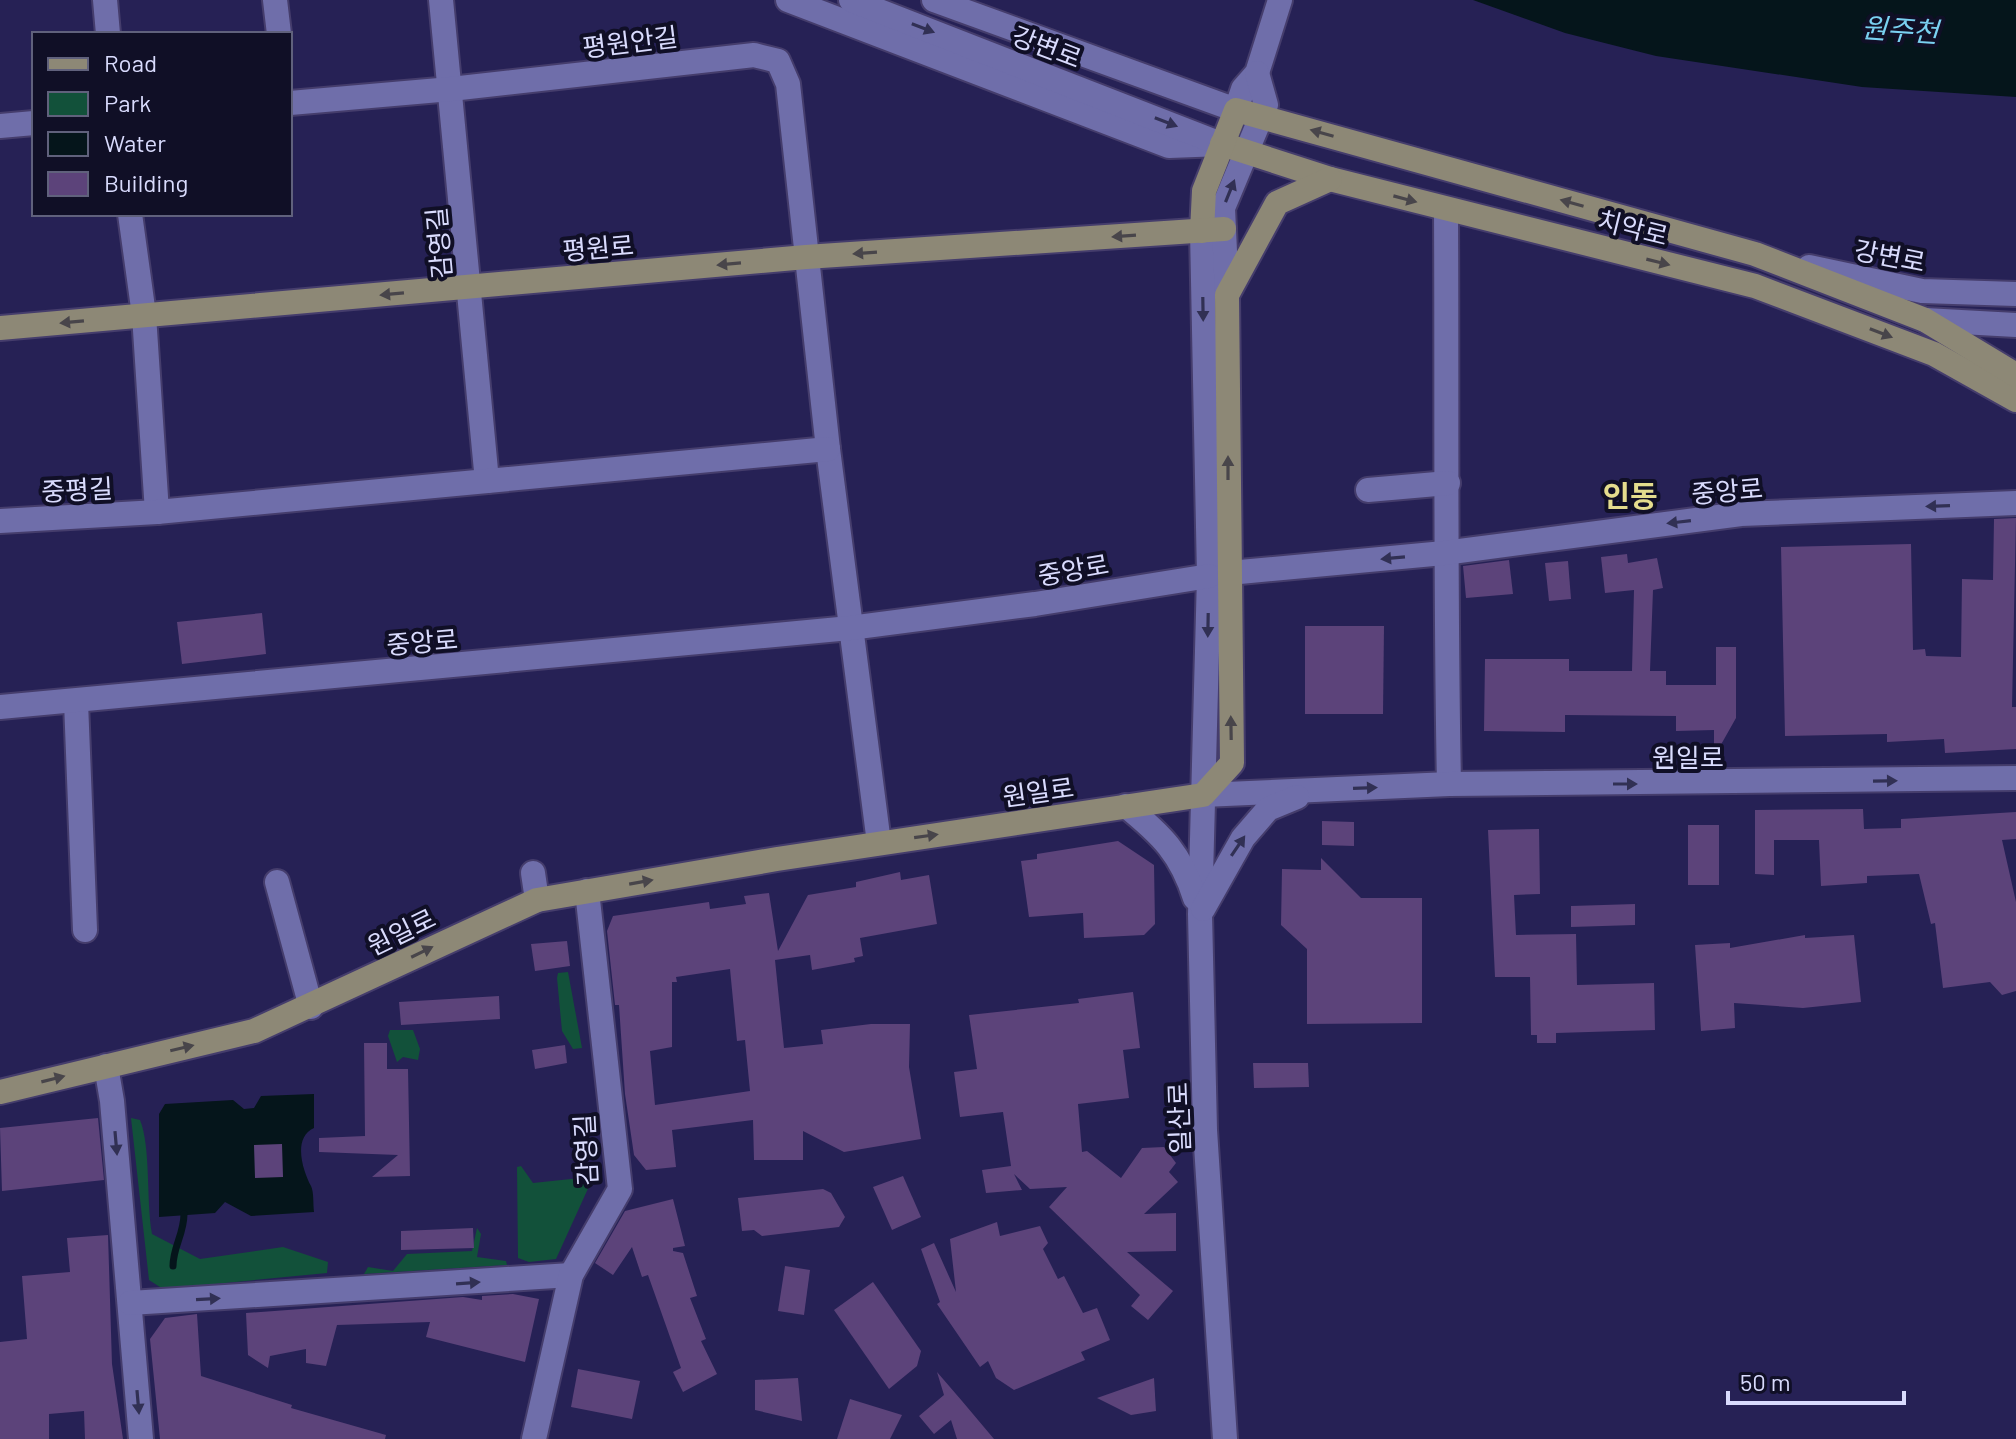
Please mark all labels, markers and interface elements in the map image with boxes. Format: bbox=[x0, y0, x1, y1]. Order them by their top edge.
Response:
water label: 원주천 bbox=[1860, 9, 1943, 49]
street label: 강변로 bbox=[1008, 19, 1086, 73]
street label: 평원안길 bbox=[581, 20, 679, 62]
one-way arrow bbox=[911, 22, 935, 35]
legend bbox=[32, 32, 292, 216]
text: Road bbox=[104, 48, 157, 77]
text: Park bbox=[104, 88, 151, 117]
one-way arrow bbox=[1154, 116, 1178, 129]
one-way arrow bbox=[1309, 127, 1334, 139]
text: Water bbox=[104, 128, 166, 157]
text: Building bbox=[104, 168, 188, 197]
one-way arrow bbox=[1224, 179, 1237, 203]
one-way arrow bbox=[1393, 193, 1418, 205]
one-way arrow bbox=[1560, 197, 1585, 209]
street label: 치악로 bbox=[1594, 203, 1672, 251]
street label: 감영길 bbox=[419, 206, 457, 280]
street label: 평원로 bbox=[561, 228, 635, 266]
one-way arrow bbox=[1111, 230, 1136, 243]
street label: 강변로 bbox=[1852, 233, 1928, 277]
one-way arrow bbox=[852, 247, 877, 260]
one-way arrow bbox=[1645, 256, 1670, 269]
one-way arrow bbox=[716, 258, 741, 271]
one-way arrow bbox=[380, 288, 405, 301]
one-way arrow bbox=[1197, 297, 1210, 322]
one-way arrow bbox=[59, 315, 84, 328]
one-way arrow bbox=[1869, 328, 1893, 340]
one-way arrow bbox=[1222, 455, 1234, 480]
street label: 중앙로 bbox=[1690, 471, 1764, 509]
street label: 중평길 bbox=[40, 472, 114, 506]
district label: 인동 bbox=[1602, 477, 1658, 513]
one-way arrow bbox=[1925, 500, 1950, 513]
one-way arrow bbox=[1666, 516, 1691, 529]
street label: 중앙로 bbox=[1035, 548, 1111, 590]
one-way arrow bbox=[1380, 551, 1405, 564]
one-way arrow bbox=[1202, 613, 1214, 638]
street label: 중앙로 bbox=[385, 622, 459, 660]
one-way arrow bbox=[1225, 715, 1237, 740]
street label: 원일로 bbox=[1652, 741, 1724, 772]
street label: 원일로 bbox=[1000, 771, 1076, 811]
one-way arrow bbox=[1873, 775, 1898, 787]
one-way arrow bbox=[1613, 778, 1638, 790]
one-way arrow bbox=[1353, 781, 1378, 794]
one-way arrow bbox=[914, 829, 939, 842]
one-way arrow bbox=[1230, 836, 1245, 857]
one-way arrow bbox=[629, 875, 654, 887]
street label: 원일로 bbox=[362, 901, 440, 961]
one-way arrow bbox=[411, 945, 434, 959]
one-way arrow bbox=[169, 1041, 194, 1054]
one-way arrow bbox=[40, 1072, 65, 1084]
street label: 일산로 bbox=[1161, 1082, 1195, 1154]
street label: 감영길 bbox=[568, 1113, 602, 1187]
one-way arrow bbox=[110, 1131, 123, 1156]
one-way arrow bbox=[456, 1276, 481, 1289]
one-way arrow bbox=[196, 1292, 221, 1305]
scale bar bbox=[1728, 1355, 1904, 1405]
text: 50 m bbox=[1740, 1367, 1791, 1396]
one-way arrow bbox=[132, 1390, 145, 1415]

